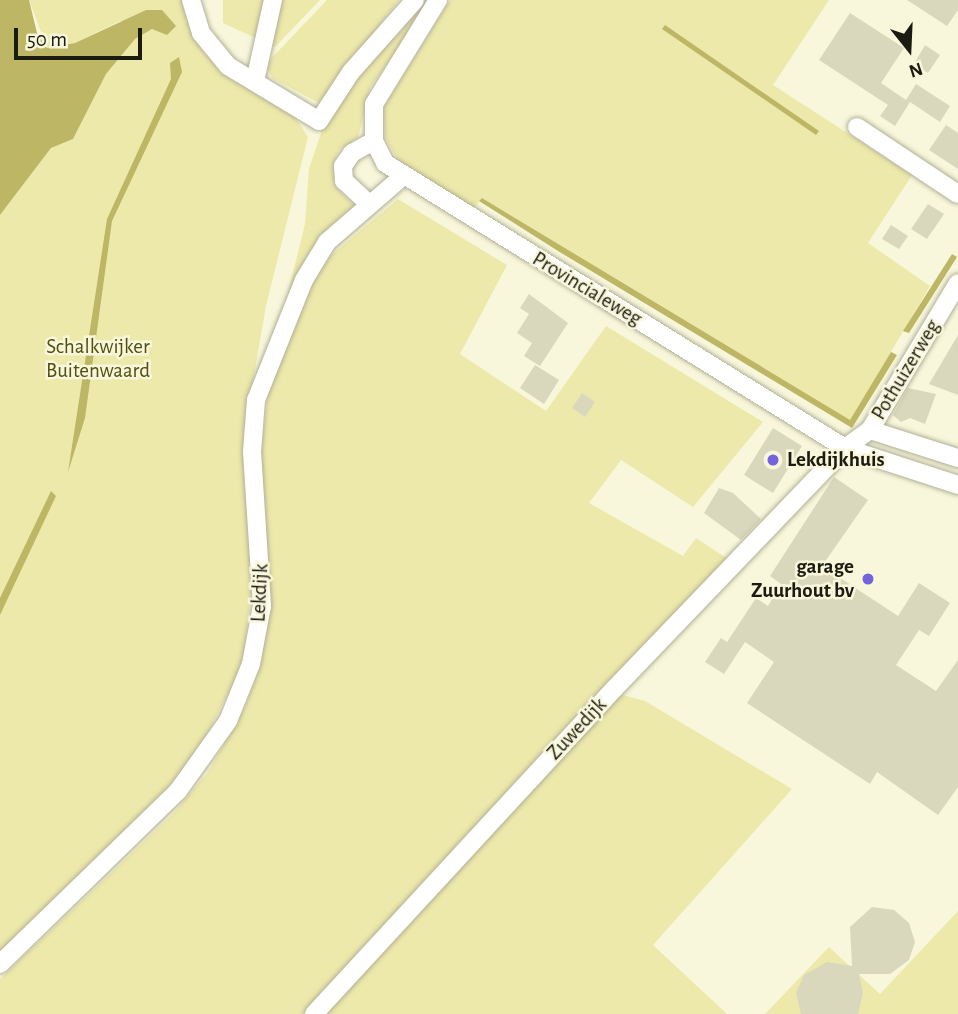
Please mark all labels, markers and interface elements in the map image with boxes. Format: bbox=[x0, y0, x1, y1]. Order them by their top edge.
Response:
scale bar bbox=[18, 14, 145, 58]
north arrow bbox=[874, 14, 944, 84]
text: 50 m bbox=[27, 29, 67, 50]
text: N bbox=[906, 58, 925, 81]
street label: Provincialeweg bbox=[528, 246, 646, 332]
street label: Pothuizerweg bbox=[866, 315, 946, 425]
park label: Schalkwijker Buitenwaard bbox=[46, 334, 150, 384]
place label: Lekdijkhuis bbox=[787, 447, 884, 473]
marker: Lekdijkhuis bbox=[765, 452, 781, 468]
place label: garage Zuurhout bv bbox=[751, 554, 854, 604]
street label: Lekdijk bbox=[246, 563, 274, 623]
marker: garage Zuurhout bv bbox=[860, 571, 876, 587]
street label: Zuwedijk bbox=[542, 693, 612, 765]

